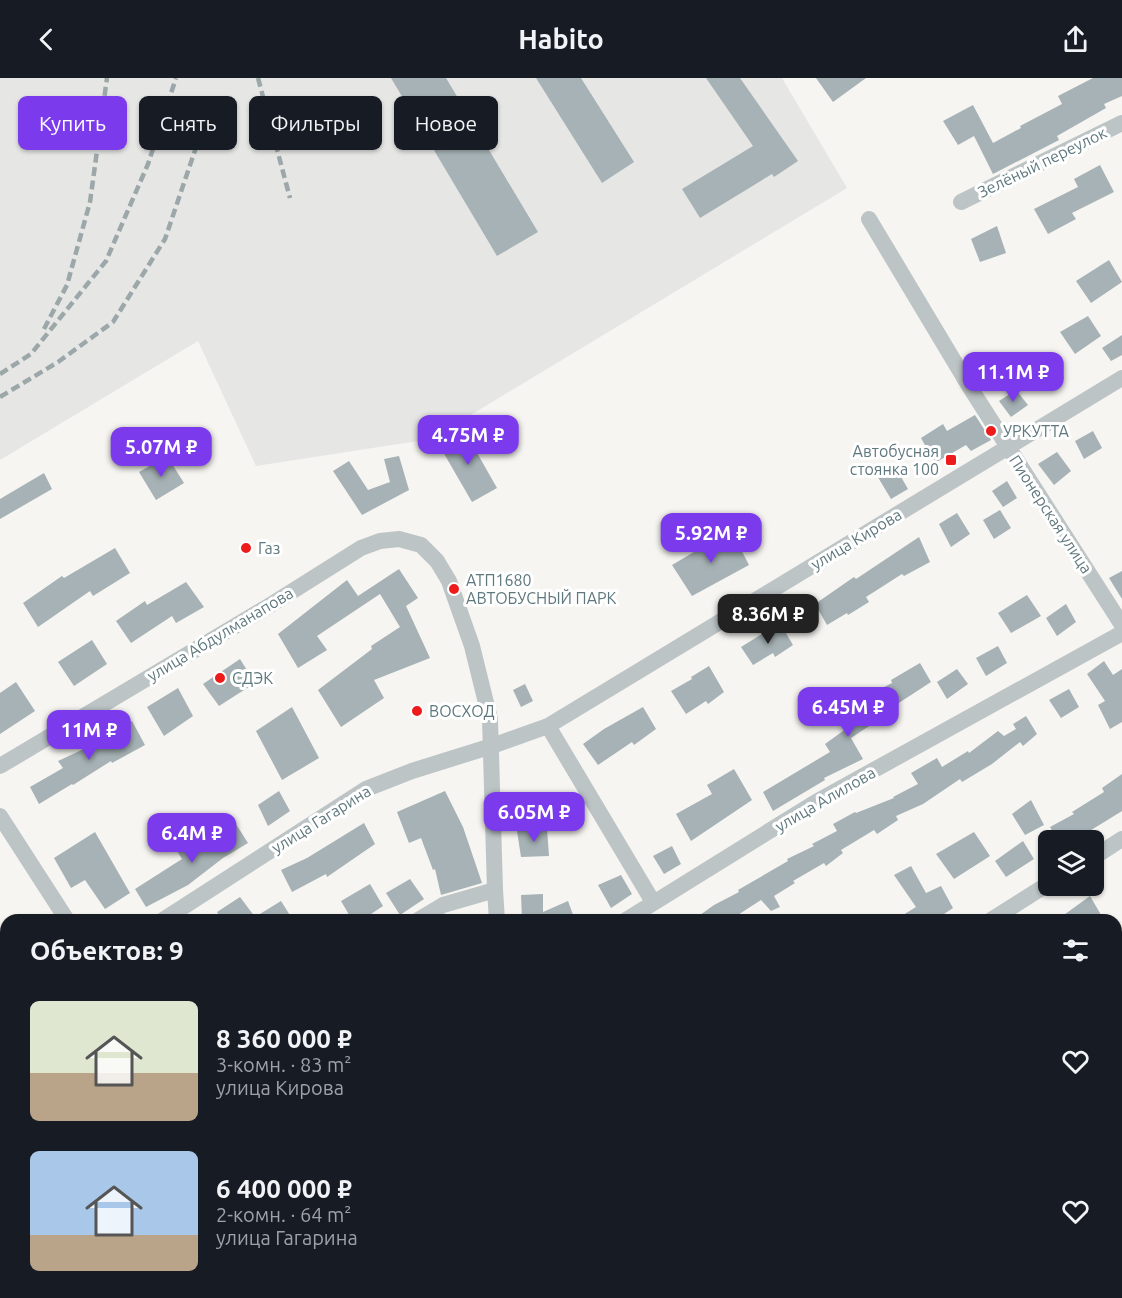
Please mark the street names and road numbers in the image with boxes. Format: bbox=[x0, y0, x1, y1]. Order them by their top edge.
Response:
street label: Зелёный переулок bbox=[975, 123, 1109, 201]
street label: Пионерская улица bbox=[1006, 451, 1096, 577]
street label: улица Кирова bbox=[807, 505, 905, 573]
street label: улица Абдулманапова bbox=[144, 583, 296, 685]
street label: улица Алилова bbox=[772, 763, 878, 835]
street label: улица Гагарина bbox=[268, 781, 374, 857]

